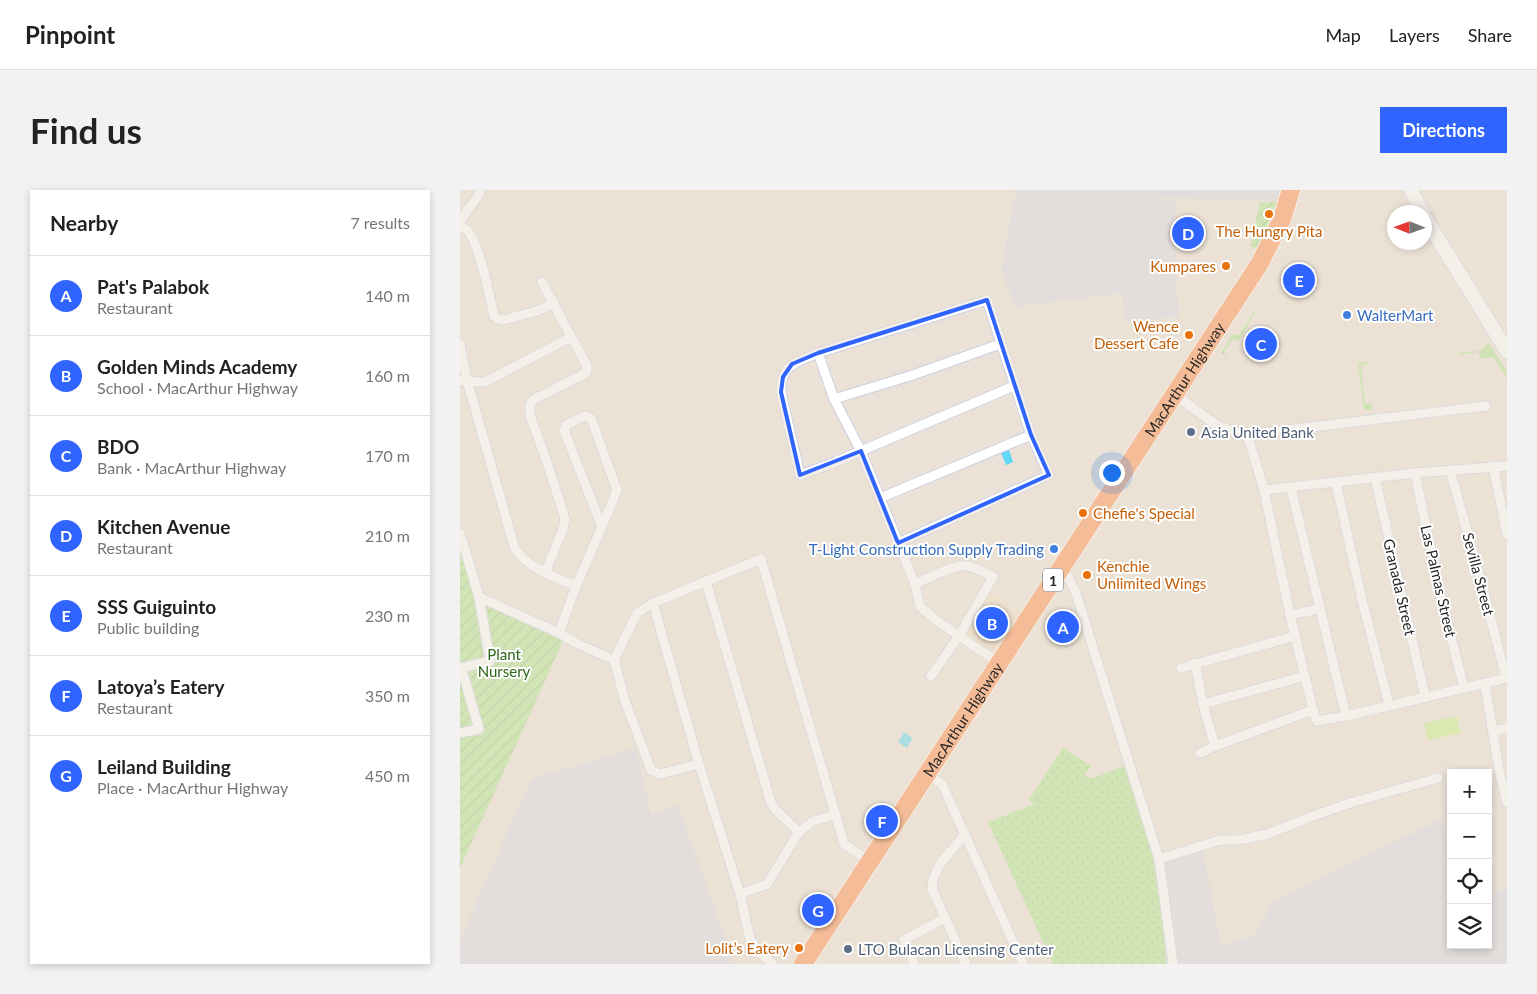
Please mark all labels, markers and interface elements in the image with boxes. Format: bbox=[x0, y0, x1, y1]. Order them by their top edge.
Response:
text: Pinpoint bbox=[25, 20, 115, 49]
text: Map bbox=[1325, 24, 1361, 46]
text: Layers bbox=[1389, 24, 1440, 46]
text: Share bbox=[1468, 24, 1512, 46]
button: Directions bbox=[1380, 107, 1507, 153]
text: Find us bbox=[30, 109, 142, 151]
north arrow bbox=[1387, 205, 1432, 250]
marker: The Hungry Pita bbox=[1263, 208, 1275, 220]
text: Nearby bbox=[50, 210, 118, 235]
text: 7 results bbox=[350, 213, 410, 232]
pin: D bbox=[1172, 214, 1204, 252]
place label: The Hungry Pita bbox=[1216, 222, 1322, 240]
place label: Kumpares bbox=[1150, 257, 1216, 275]
marker: Kumpares bbox=[1220, 260, 1232, 272]
pin: E bbox=[1283, 261, 1315, 299]
text: Pat's Palabok bbox=[97, 275, 209, 298]
text: A bbox=[60, 286, 72, 305]
text: 140 m bbox=[365, 286, 410, 305]
text: Restaurant bbox=[97, 298, 173, 317]
place label: WalterMart bbox=[1357, 306, 1434, 324]
marker: WalterMart bbox=[1341, 309, 1353, 321]
place label: Wence Dessert Cafe bbox=[1094, 317, 1179, 352]
street label: MacArthur Highway bbox=[1140, 318, 1228, 440]
pin: C bbox=[1245, 325, 1277, 363]
marker: Wence Dessert Cafe bbox=[1183, 329, 1195, 341]
text: Golden Minds Academy bbox=[97, 355, 297, 378]
text: B bbox=[61, 366, 71, 385]
text: 160 m bbox=[365, 366, 410, 385]
text: School · MacArthur Highway bbox=[97, 378, 298, 397]
place label: Asia United Bank bbox=[1201, 423, 1314, 441]
marker: Asia United Bank bbox=[1185, 426, 1197, 438]
text: BDO bbox=[97, 435, 139, 458]
text: C bbox=[61, 446, 71, 465]
text: 170 m bbox=[365, 446, 410, 465]
text: Bank · MacArthur Highway bbox=[97, 458, 286, 477]
your location bbox=[1099, 460, 1125, 486]
place label: Chefie's Special bbox=[1093, 504, 1195, 522]
marker: Chefie's Special bbox=[1077, 507, 1089, 519]
text: Kitchen Avenue bbox=[97, 515, 230, 538]
street label: Las Palmas Street bbox=[1417, 523, 1461, 640]
text: D bbox=[60, 526, 72, 545]
text: 210 m bbox=[365, 526, 410, 545]
street label: Sevilla Street bbox=[1459, 531, 1499, 618]
street label: Granada Street bbox=[1380, 537, 1420, 638]
text: Restaurant bbox=[97, 538, 173, 557]
place label: T-Light Construction Supply Trading bbox=[809, 540, 1044, 558]
marker: T-Light Construction Supply Trading bbox=[1048, 543, 1060, 555]
place label: Kenchie Unlimited Wings bbox=[1097, 557, 1206, 592]
road number: 1 bbox=[1043, 568, 1063, 592]
marker: Kenchie Unlimited Wings bbox=[1081, 569, 1093, 581]
text: SSS Guiguinto bbox=[97, 595, 216, 618]
pin: B bbox=[976, 604, 1008, 642]
text: E bbox=[61, 606, 71, 625]
text: 230 m bbox=[365, 606, 410, 625]
pin: A bbox=[1047, 608, 1079, 646]
text: Public building bbox=[97, 618, 199, 637]
park label: Plant Nursery bbox=[478, 645, 531, 680]
street label: MacArthur Highway bbox=[919, 659, 1006, 780]
text: Latoya’s Eatery bbox=[97, 675, 224, 698]
text: F bbox=[61, 686, 71, 705]
text: 350 m bbox=[365, 686, 410, 705]
text: Restaurant bbox=[97, 698, 173, 717]
text: Leiland Building bbox=[97, 755, 231, 778]
text: G bbox=[60, 766, 72, 785]
text: 450 m bbox=[365, 766, 410, 785]
map controls bbox=[1447, 769, 1492, 949]
button: + bbox=[1447, 769, 1492, 814]
text: Place · MacArthur Highway bbox=[97, 778, 288, 797]
pin: F bbox=[866, 802, 898, 840]
button: − bbox=[1447, 814, 1492, 859]
button: locate bbox=[1447, 859, 1492, 904]
pin: G bbox=[802, 891, 834, 929]
button: layers bbox=[1447, 904, 1492, 949]
place label: Lolit’s Eatery bbox=[705, 939, 789, 957]
place label: LTO Bulacan Licensing Center bbox=[858, 940, 1054, 958]
marker: Lolit’s Eatery bbox=[793, 942, 805, 954]
marker: LTO Bulacan Licensing Center bbox=[842, 943, 854, 955]

